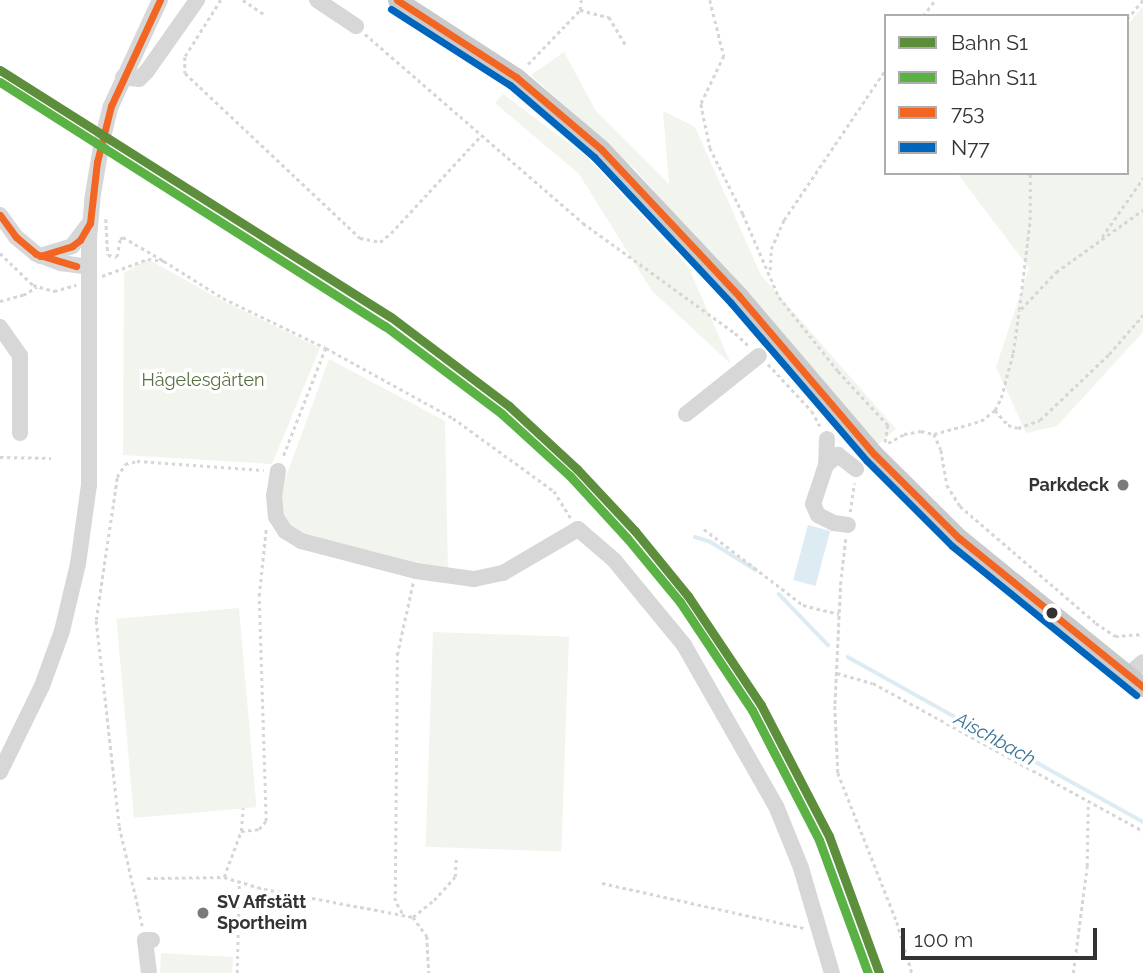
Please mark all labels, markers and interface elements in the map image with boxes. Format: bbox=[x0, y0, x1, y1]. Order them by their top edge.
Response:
legend bbox=[884, 14, 1129, 175]
text: Bahn S1 bbox=[951, 30, 1028, 55]
text: Bahn S11 bbox=[951, 65, 1037, 90]
text: 753 bbox=[951, 100, 985, 125]
text: N77 bbox=[951, 135, 990, 160]
park label: Hägelesgärten bbox=[141, 369, 265, 391]
place label: Parkdeck bbox=[1028, 474, 1109, 496]
marker: Parkdeck bbox=[1115, 477, 1131, 493]
unlabelled marker bbox=[1045, 606, 1059, 620]
water label: Aischbach bbox=[950, 707, 1040, 771]
place label: SV Affstätt Sportheim bbox=[217, 892, 307, 934]
marker: SV Affstätt Sportheim bbox=[195, 905, 211, 921]
scale bar bbox=[905, 914, 1101, 958]
text: 100 m bbox=[914, 927, 973, 952]

